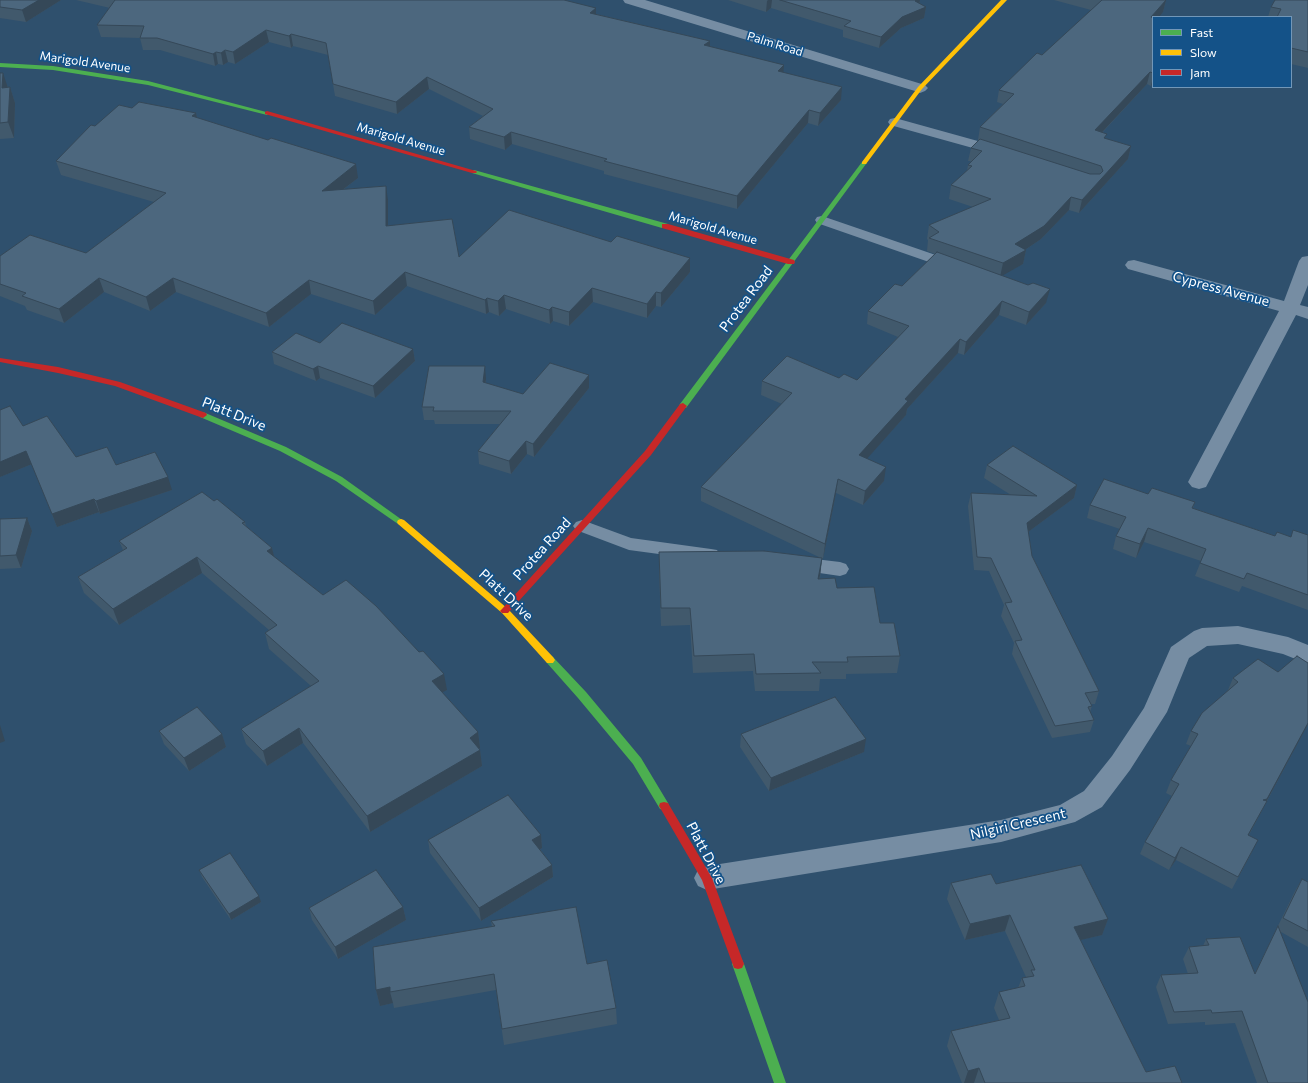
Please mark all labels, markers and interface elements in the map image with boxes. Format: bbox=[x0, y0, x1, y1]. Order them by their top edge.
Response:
legend bbox=[1152, 16, 1292, 88]
text: Fast bbox=[1190, 25, 1213, 39]
street label: Palm Road bbox=[745, 29, 805, 59]
text: Slow bbox=[1190, 45, 1217, 59]
street label: Marigold Avenue bbox=[39, 49, 131, 75]
text: Jam bbox=[1190, 65, 1210, 79]
street label: Marigold Avenue bbox=[355, 119, 447, 159]
street label: Marigold Avenue bbox=[667, 208, 759, 248]
street label: Protea Road bbox=[716, 263, 776, 335]
street label: Cypress Avenue bbox=[1171, 268, 1271, 310]
street label: Platt Drive bbox=[199, 394, 269, 434]
street label: Protea Road bbox=[510, 514, 574, 584]
street label: Platt Drive bbox=[476, 566, 536, 624]
street label: Nilgiri Crescent bbox=[969, 805, 1067, 843]
street label: Platt Drive bbox=[683, 819, 729, 887]

